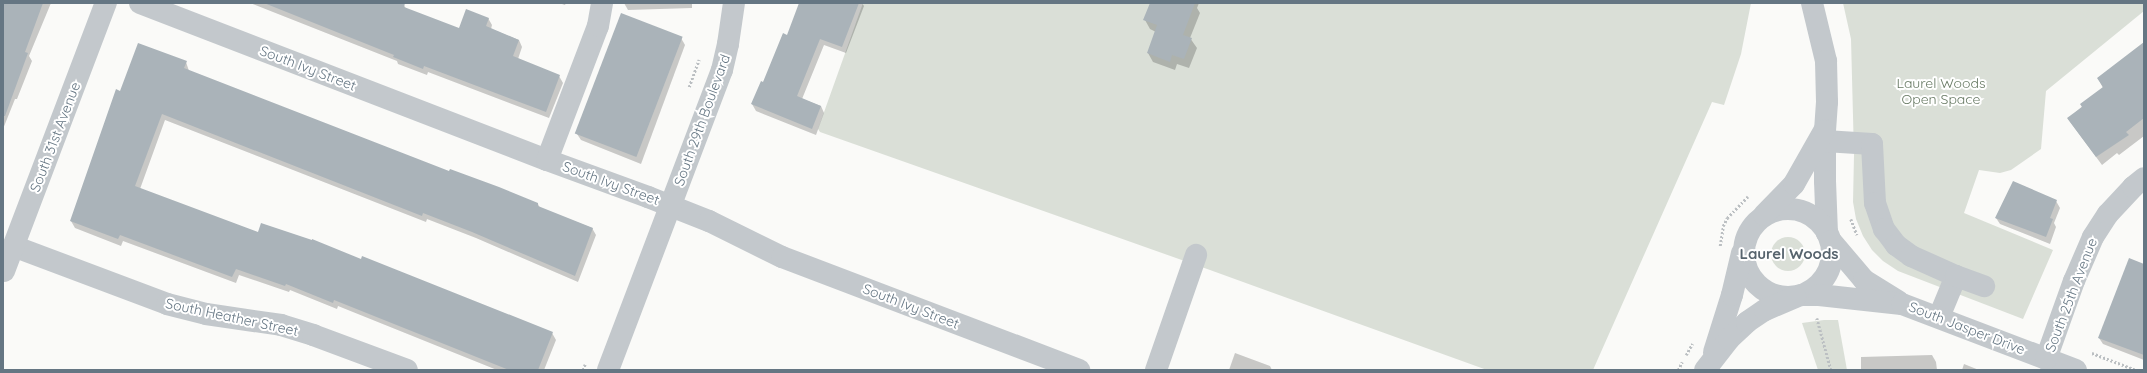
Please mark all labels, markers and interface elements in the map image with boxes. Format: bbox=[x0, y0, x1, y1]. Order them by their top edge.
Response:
street label: South Ivy Street bbox=[257, 42, 359, 94]
street label: South 29th Boulevard bbox=[670, 52, 734, 188]
park label: Laurel Woods Open Space bbox=[1896, 75, 1986, 108]
street label: South 31st Avenue bbox=[26, 80, 84, 194]
street label: South Ivy Street bbox=[560, 158, 662, 208]
street label: South 25th Avenue bbox=[2042, 236, 2100, 354]
district label: Laurel Woods bbox=[1739, 245, 1839, 263]
street label: South Ivy Street bbox=[860, 280, 962, 332]
street label: South Heather Street bbox=[164, 295, 300, 339]
street label: South Jasper Drive bbox=[1906, 298, 2028, 358]

